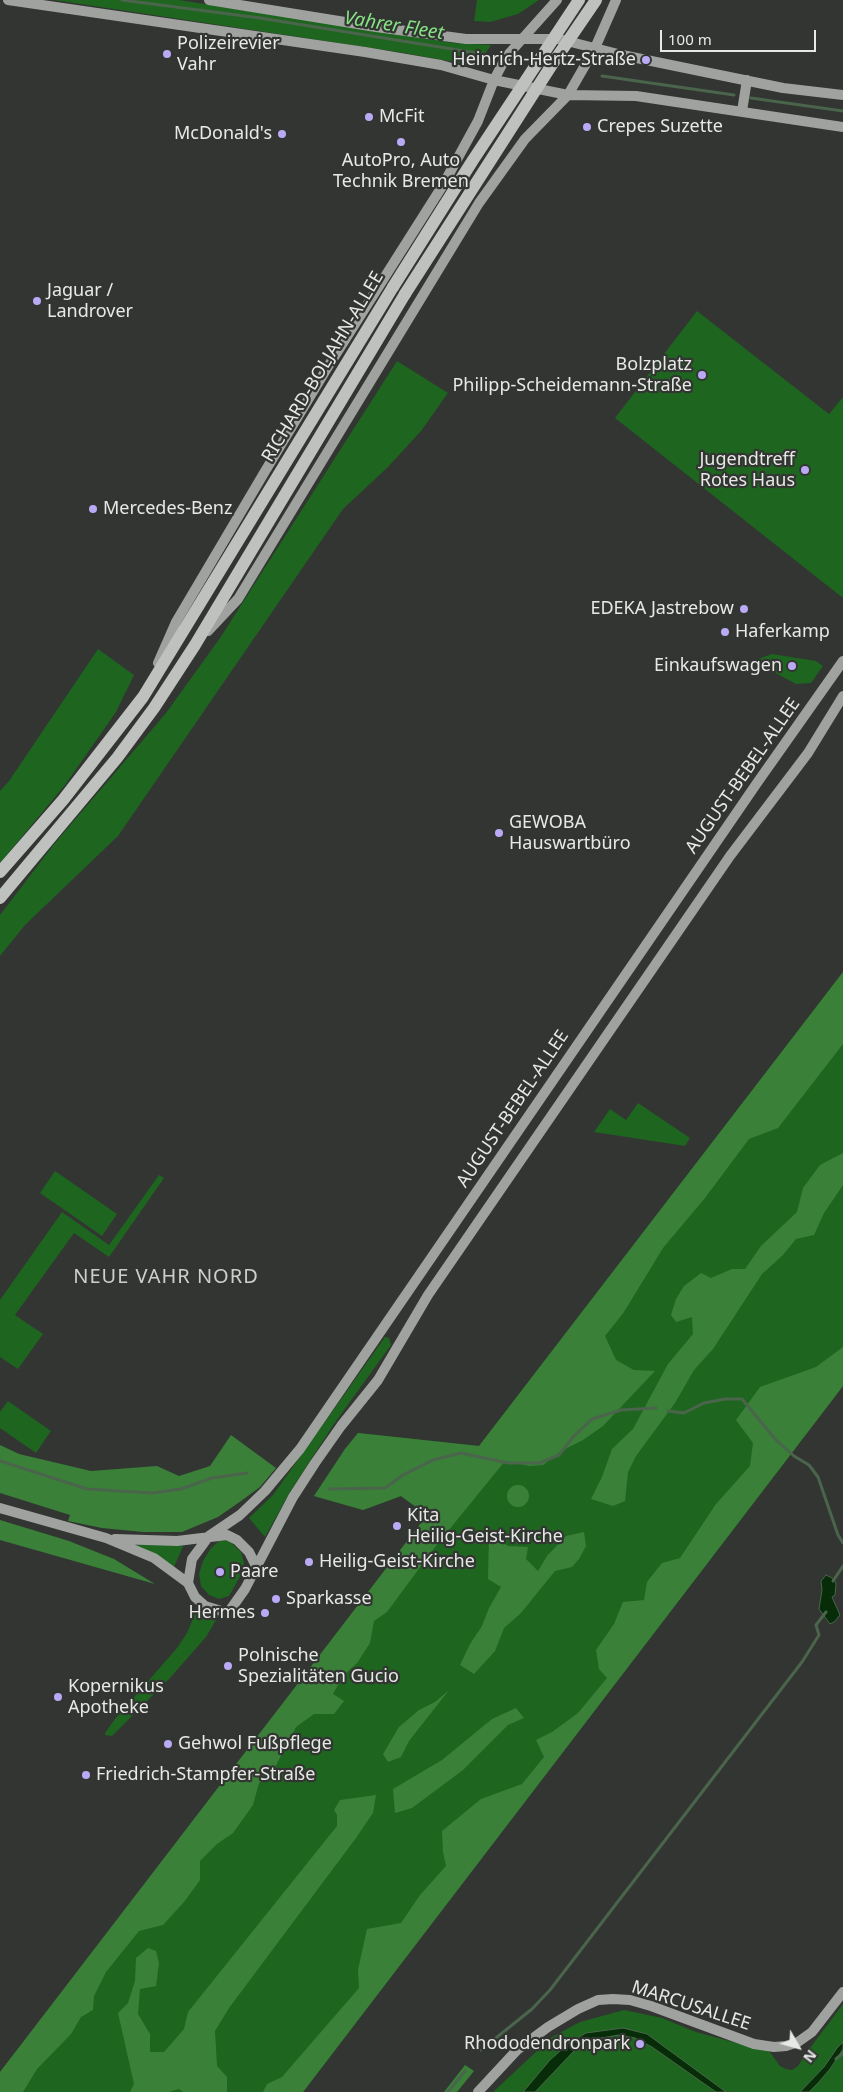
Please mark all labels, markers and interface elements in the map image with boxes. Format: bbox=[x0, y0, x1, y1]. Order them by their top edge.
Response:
water label: Vahrer Fleet bbox=[343, 7, 445, 45]
scale bar bbox=[663, 20, 819, 52]
text: 100 m bbox=[668, 29, 712, 49]
place label: Polizeirevier Vahr bbox=[177, 33, 280, 76]
marker: Polizeirevier Vahr bbox=[161, 48, 173, 60]
place label: Heinrich-Hertz-Straße bbox=[452, 49, 636, 71]
marker: Heinrich-Hertz-Straße bbox=[640, 54, 652, 66]
place label: McFit bbox=[379, 106, 424, 128]
marker: McFit bbox=[363, 111, 375, 123]
place label: Crepes Suzette bbox=[597, 116, 723, 138]
marker: Crepes Suzette bbox=[581, 121, 593, 133]
place label: McDonald's bbox=[174, 123, 272, 145]
marker: McDonald's bbox=[276, 128, 288, 140]
marker: AutoPro, Auto Technik Bremen bbox=[395, 136, 407, 148]
place label: AutoPro, Auto Technik Bremen bbox=[333, 150, 469, 192]
street label: RICHARD-BOLJAHN-ALLEE bbox=[257, 268, 389, 466]
place label: Jaguar / Landrover bbox=[47, 280, 133, 322]
marker: Jaguar / Landrover bbox=[31, 295, 43, 307]
place label: Bolzplatz Philipp-Scheidemann-Straße bbox=[452, 354, 692, 396]
marker: Bolzplatz Philipp-Scheidemann-Straße bbox=[696, 369, 708, 381]
place label: Jugendtreff Rotes Haus bbox=[699, 449, 795, 492]
marker: Jugendtreff Rotes Haus bbox=[799, 464, 811, 476]
place label: Mercedes-Benz bbox=[103, 498, 232, 520]
marker: Mercedes-Benz bbox=[87, 503, 99, 515]
place label: EDEKA Jastrebow bbox=[590, 598, 734, 620]
marker: EDEKA Jastrebow bbox=[738, 603, 750, 615]
place label: Haferkamp bbox=[735, 621, 830, 643]
marker: Haferkamp bbox=[719, 626, 731, 638]
place label: Einkaufswagen bbox=[654, 655, 782, 677]
marker: Einkaufswagen bbox=[786, 660, 798, 672]
street label: AUGUST-BEBEL-ALLEE bbox=[681, 694, 805, 858]
place label: GEWOBA Hauswartbüro bbox=[509, 812, 631, 854]
marker: GEWOBA Hauswartbüro bbox=[493, 827, 505, 839]
street label: AUGUST-BEBEL-ALLEE bbox=[452, 1026, 574, 1192]
district label: NEUE VAHR NORD bbox=[71, 1265, 261, 1289]
place label: Kita Heilig-Geist-Kirche bbox=[407, 1505, 563, 1548]
marker: Kita Heilig-Geist-Kirche bbox=[391, 1520, 403, 1532]
place label: Heilig-Geist-Kirche bbox=[319, 1551, 475, 1573]
marker: Heilig-Geist-Kirche bbox=[303, 1556, 315, 1568]
place label: Paare bbox=[230, 1561, 278, 1583]
marker: Paare bbox=[214, 1566, 226, 1578]
place label: Sparkasse bbox=[286, 1588, 372, 1610]
marker: Sparkasse bbox=[270, 1593, 282, 1605]
place label: Hermes bbox=[188, 1602, 255, 1624]
marker: Hermes bbox=[259, 1607, 271, 1619]
place label: Polnische Spezialitäten Gucio bbox=[238, 1645, 399, 1688]
marker: Polnische Spezialitäten Gucio bbox=[222, 1660, 234, 1672]
place label: Kopernikus Apotheke bbox=[68, 1676, 164, 1718]
marker: Kopernikus Apotheke bbox=[52, 1691, 64, 1703]
place label: Gehwol Fußpflege bbox=[178, 1733, 332, 1755]
marker: Gehwol Fußpflege bbox=[162, 1738, 174, 1750]
place label: Friedrich-Stampfer-Straße bbox=[96, 1764, 315, 1786]
marker: Friedrich-Stampfer-Straße bbox=[80, 1769, 92, 1781]
street label: MARCUSALLEE bbox=[629, 1977, 753, 2035]
north arrow bbox=[773, 2022, 823, 2072]
place label: Rhododendronpark bbox=[464, 2033, 630, 2055]
marker: Rhododendronpark bbox=[634, 2038, 646, 2050]
text: N bbox=[799, 2046, 821, 2067]

